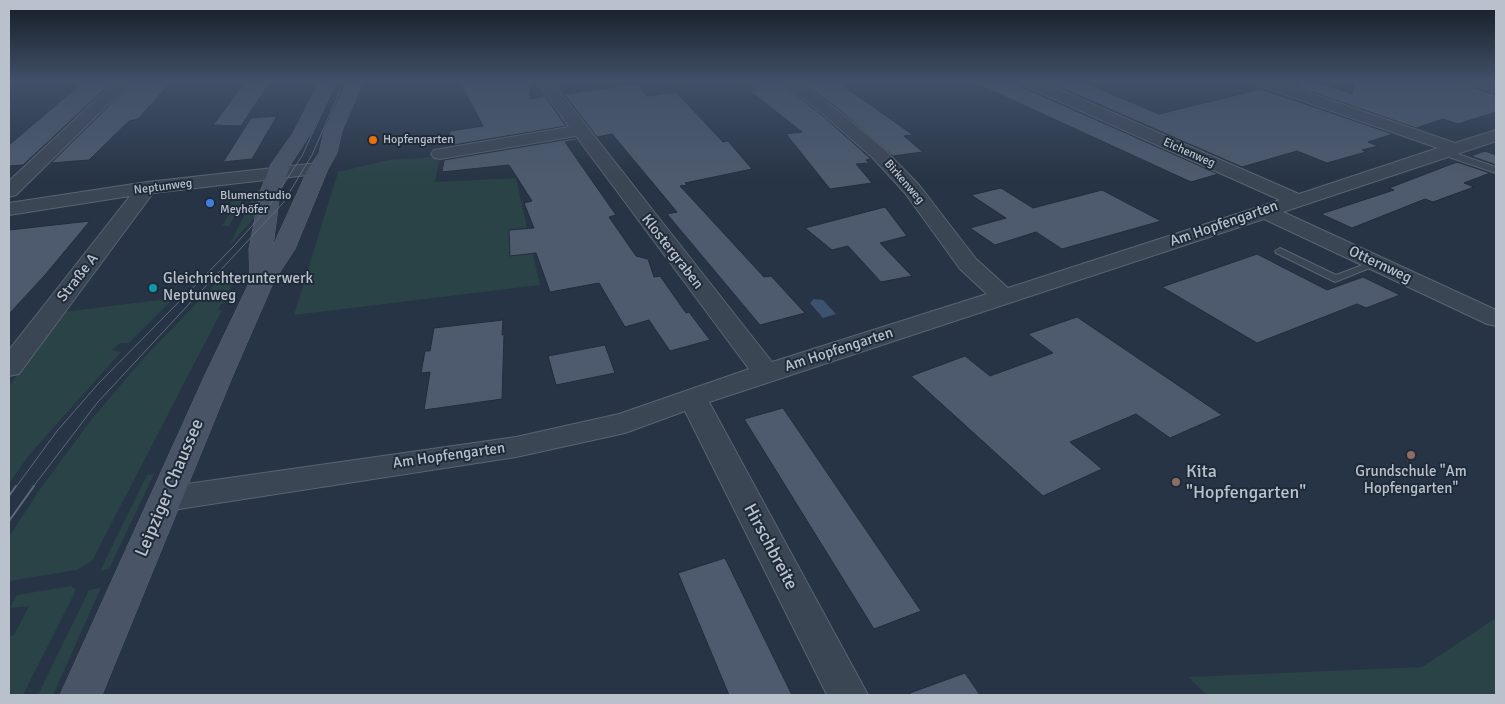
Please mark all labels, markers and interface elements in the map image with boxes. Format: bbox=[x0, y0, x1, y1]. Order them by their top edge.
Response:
place label: Hopfengarten bbox=[383, 133, 454, 147]
marker: Hopfengarten bbox=[367, 134, 379, 146]
street label: Eichenweg bbox=[1161, 135, 1217, 171]
street label: Birkenweg bbox=[881, 157, 927, 207]
street label: Neptunweg bbox=[133, 176, 193, 198]
place label: Blumenstudio Meyhöfer bbox=[220, 189, 291, 217]
marker: Blumenstudio Meyhöfer bbox=[204, 197, 216, 209]
street label: Am Hopfengarten bbox=[1168, 197, 1280, 251]
street label: Klostergraben bbox=[637, 211, 707, 293]
street label: Otternweg bbox=[1346, 243, 1414, 287]
street label: Straße A bbox=[54, 250, 102, 306]
place label: Gleichrichterunterwerk Neptunweg bbox=[163, 270, 313, 305]
marker: Gleichrichterunterwerk Neptunweg bbox=[147, 282, 159, 294]
street label: Am Hopfengarten bbox=[782, 324, 896, 376]
street label: Leipziger Chaussee bbox=[131, 416, 209, 560]
street label: Am Hopfengarten bbox=[392, 439, 506, 473]
marker: Grundschule "Am Hopfengarten" bbox=[1405, 449, 1417, 461]
place label: Kita "Hopfengarten" bbox=[1186, 461, 1306, 504]
place label: Grundschule "Am Hopfengarten" bbox=[1355, 463, 1467, 498]
marker: Kita "Hopfengarten" bbox=[1170, 476, 1182, 488]
street label: Hirschbreite bbox=[738, 500, 802, 594]

